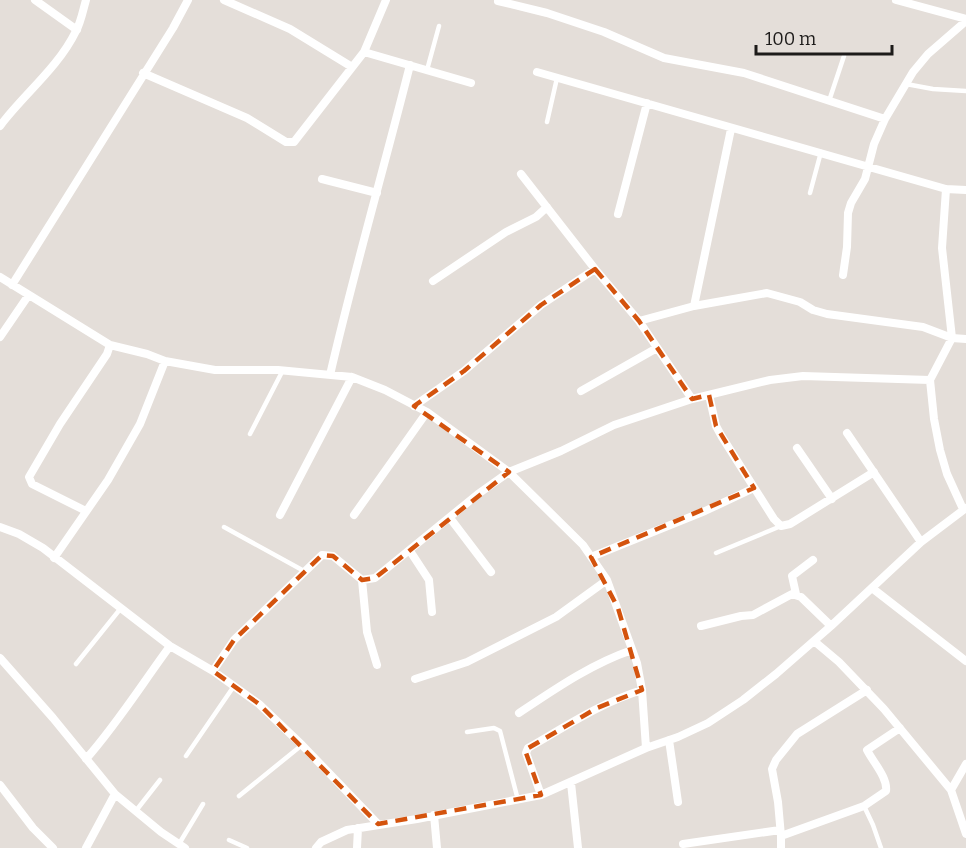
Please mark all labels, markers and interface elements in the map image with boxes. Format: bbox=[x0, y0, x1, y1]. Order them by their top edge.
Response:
scale bar bbox=[756, 18, 892, 56]
text: 100 m bbox=[765, 28, 816, 50]

